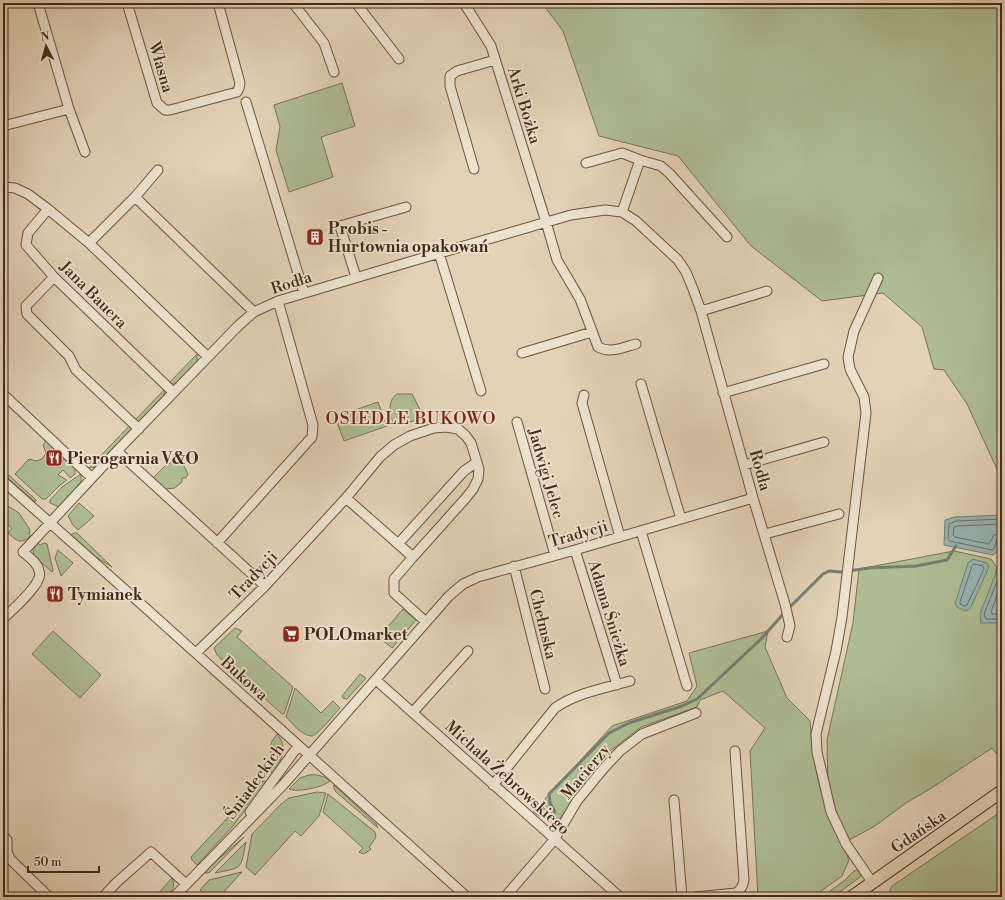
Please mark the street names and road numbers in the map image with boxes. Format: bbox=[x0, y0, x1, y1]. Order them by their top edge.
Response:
street label: Własna bbox=[144, 39, 178, 96]
street label: Arki Bożka bbox=[503, 63, 545, 147]
street label: Jana Bauera bbox=[55, 256, 132, 333]
street label: Rodła bbox=[268, 267, 315, 299]
street label: Jadwigi Jelec bbox=[523, 425, 568, 521]
street label: Rodła bbox=[745, 447, 776, 494]
street label: Tradycji bbox=[546, 516, 610, 552]
street label: Tradycji bbox=[225, 547, 282, 605]
street label: Adama Śnieżka bbox=[583, 556, 637, 670]
street label: Chełmska bbox=[525, 587, 562, 662]
street label: Bukowa bbox=[216, 652, 273, 706]
street label: Michała Żebrowskiego bbox=[441, 715, 575, 839]
street label: Śniadeckich bbox=[219, 738, 289, 823]
street label: Macierzy bbox=[557, 740, 615, 803]
street label: Gdańska bbox=[887, 805, 951, 858]

